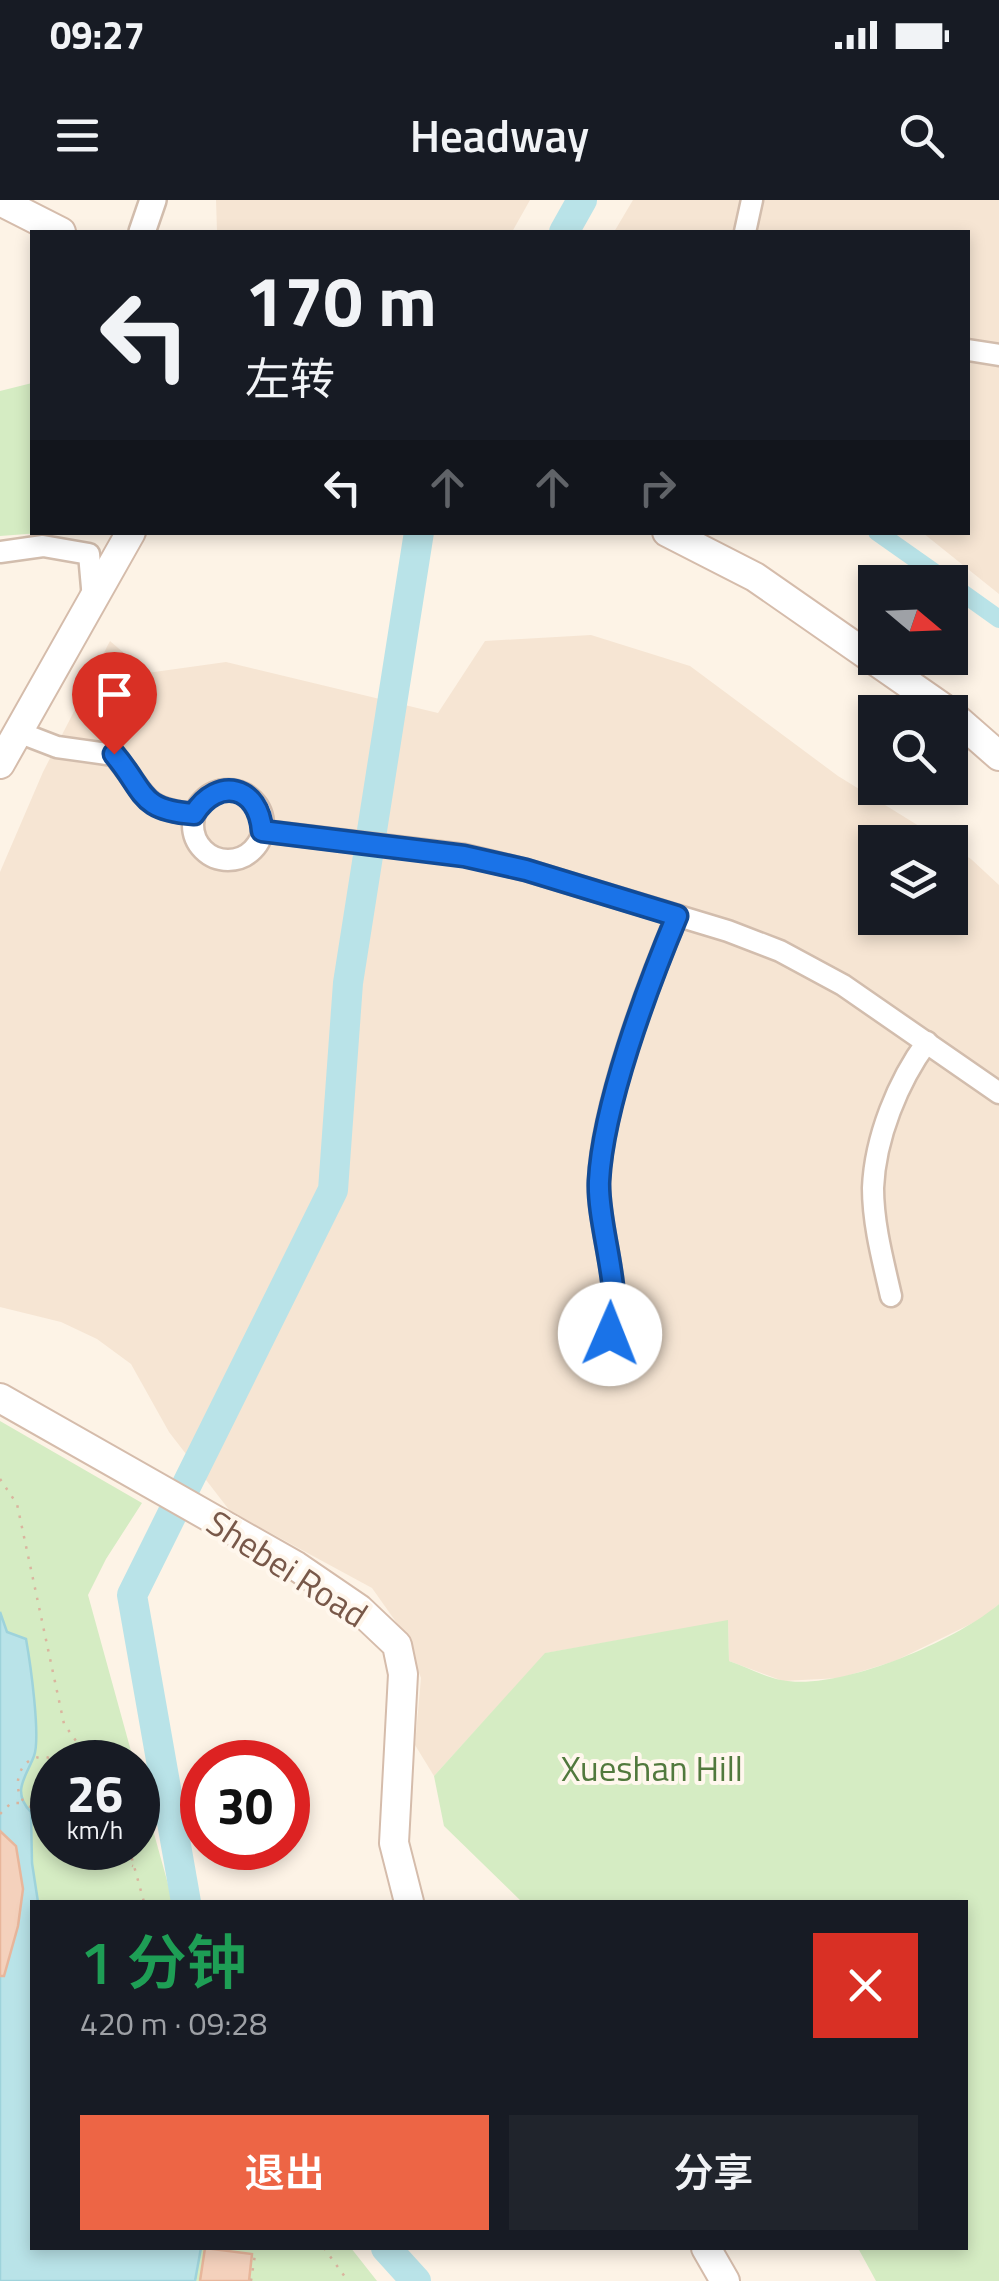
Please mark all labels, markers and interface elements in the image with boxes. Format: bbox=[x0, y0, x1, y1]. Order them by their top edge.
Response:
text: 09:27 bbox=[50, 6, 145, 64]
text: Headway bbox=[410, 101, 589, 169]
icon: menu bbox=[50, 108, 105, 163]
icon: search bbox=[894, 108, 949, 163]
text: 170 m bbox=[245, 247, 437, 353]
icon: left bbox=[80, 270, 210, 400]
text: 左转 bbox=[245, 344, 335, 412]
icon: left bbox=[315, 460, 370, 515]
icon: ahead bbox=[420, 460, 475, 515]
icon: ahead bbox=[525, 460, 580, 515]
icon: right bbox=[630, 460, 685, 515]
north arrow bbox=[858, 565, 968, 675]
map controls bbox=[858, 565, 968, 935]
pin bbox=[72, 652, 157, 755]
icon: arrive bbox=[87, 667, 142, 722]
button: search bbox=[858, 695, 968, 805]
button: layers bbox=[858, 825, 968, 935]
position arrow bbox=[558, 1282, 662, 1386]
street label: Shebei Road bbox=[196, 1496, 379, 1641]
speed limit sign: 30 bbox=[180, 1740, 310, 1870]
park label: Xueshan Hill bbox=[561, 1741, 743, 1795]
text: 26 bbox=[67, 1755, 123, 1831]
text: km/h bbox=[67, 1811, 123, 1849]
text: 1 分钟 bbox=[80, 1916, 247, 2007]
button: close bbox=[813, 1933, 918, 2038]
text: 420 m · 09:28 bbox=[80, 1999, 267, 2047]
button: 退出 bbox=[80, 2115, 489, 2230]
button: 分享 bbox=[509, 2115, 918, 2230]

